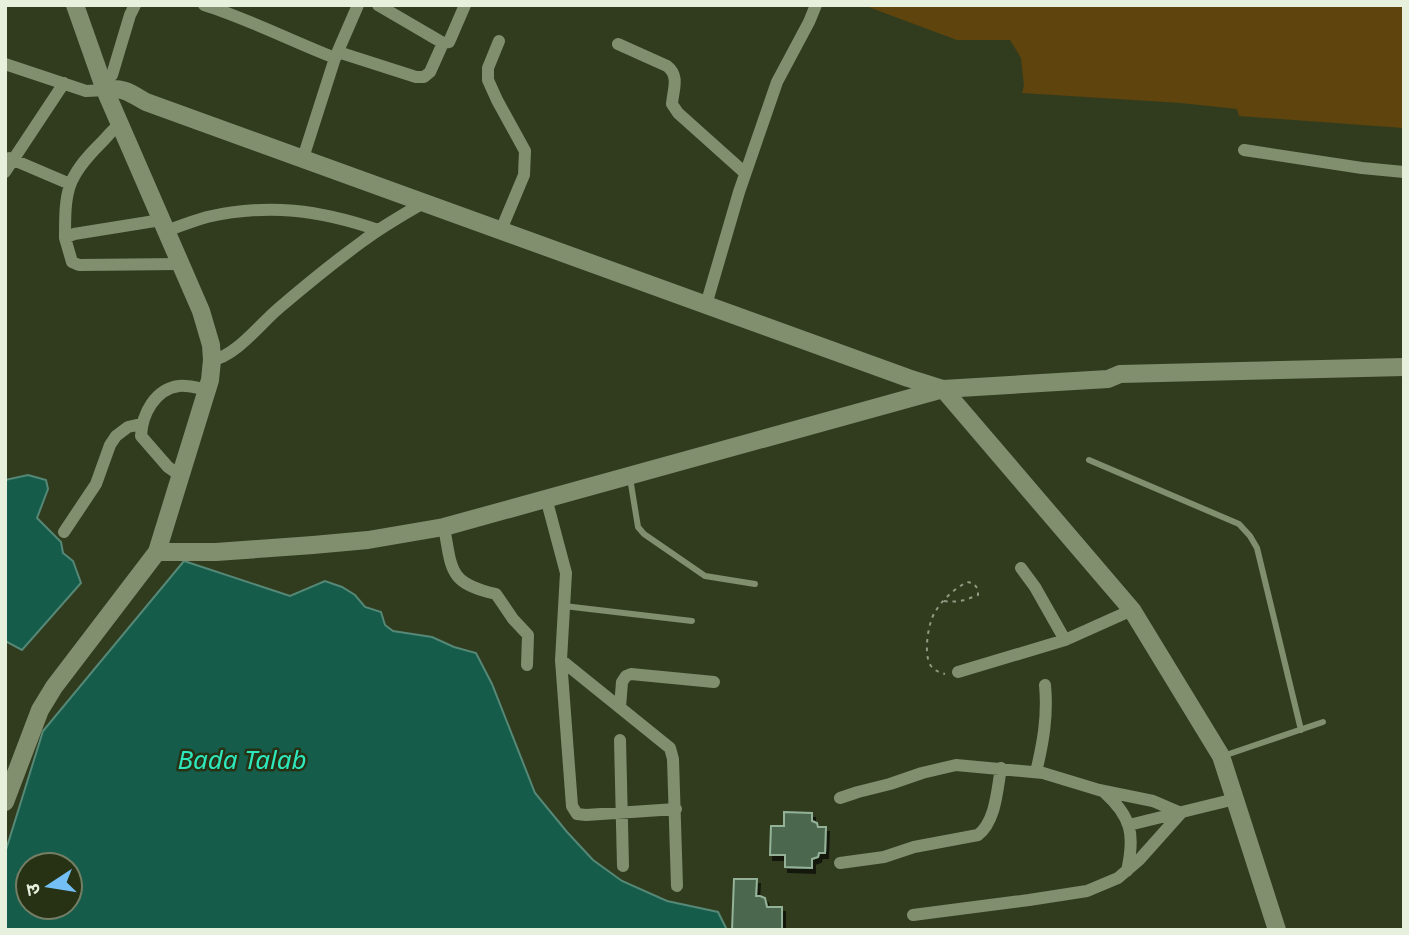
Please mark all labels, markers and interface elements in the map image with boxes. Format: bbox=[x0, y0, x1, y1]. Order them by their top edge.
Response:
water label: Bada Talab bbox=[177, 741, 307, 777]
north arrow bbox=[14, 851, 84, 921]
text: उ bbox=[18, 881, 46, 898]

